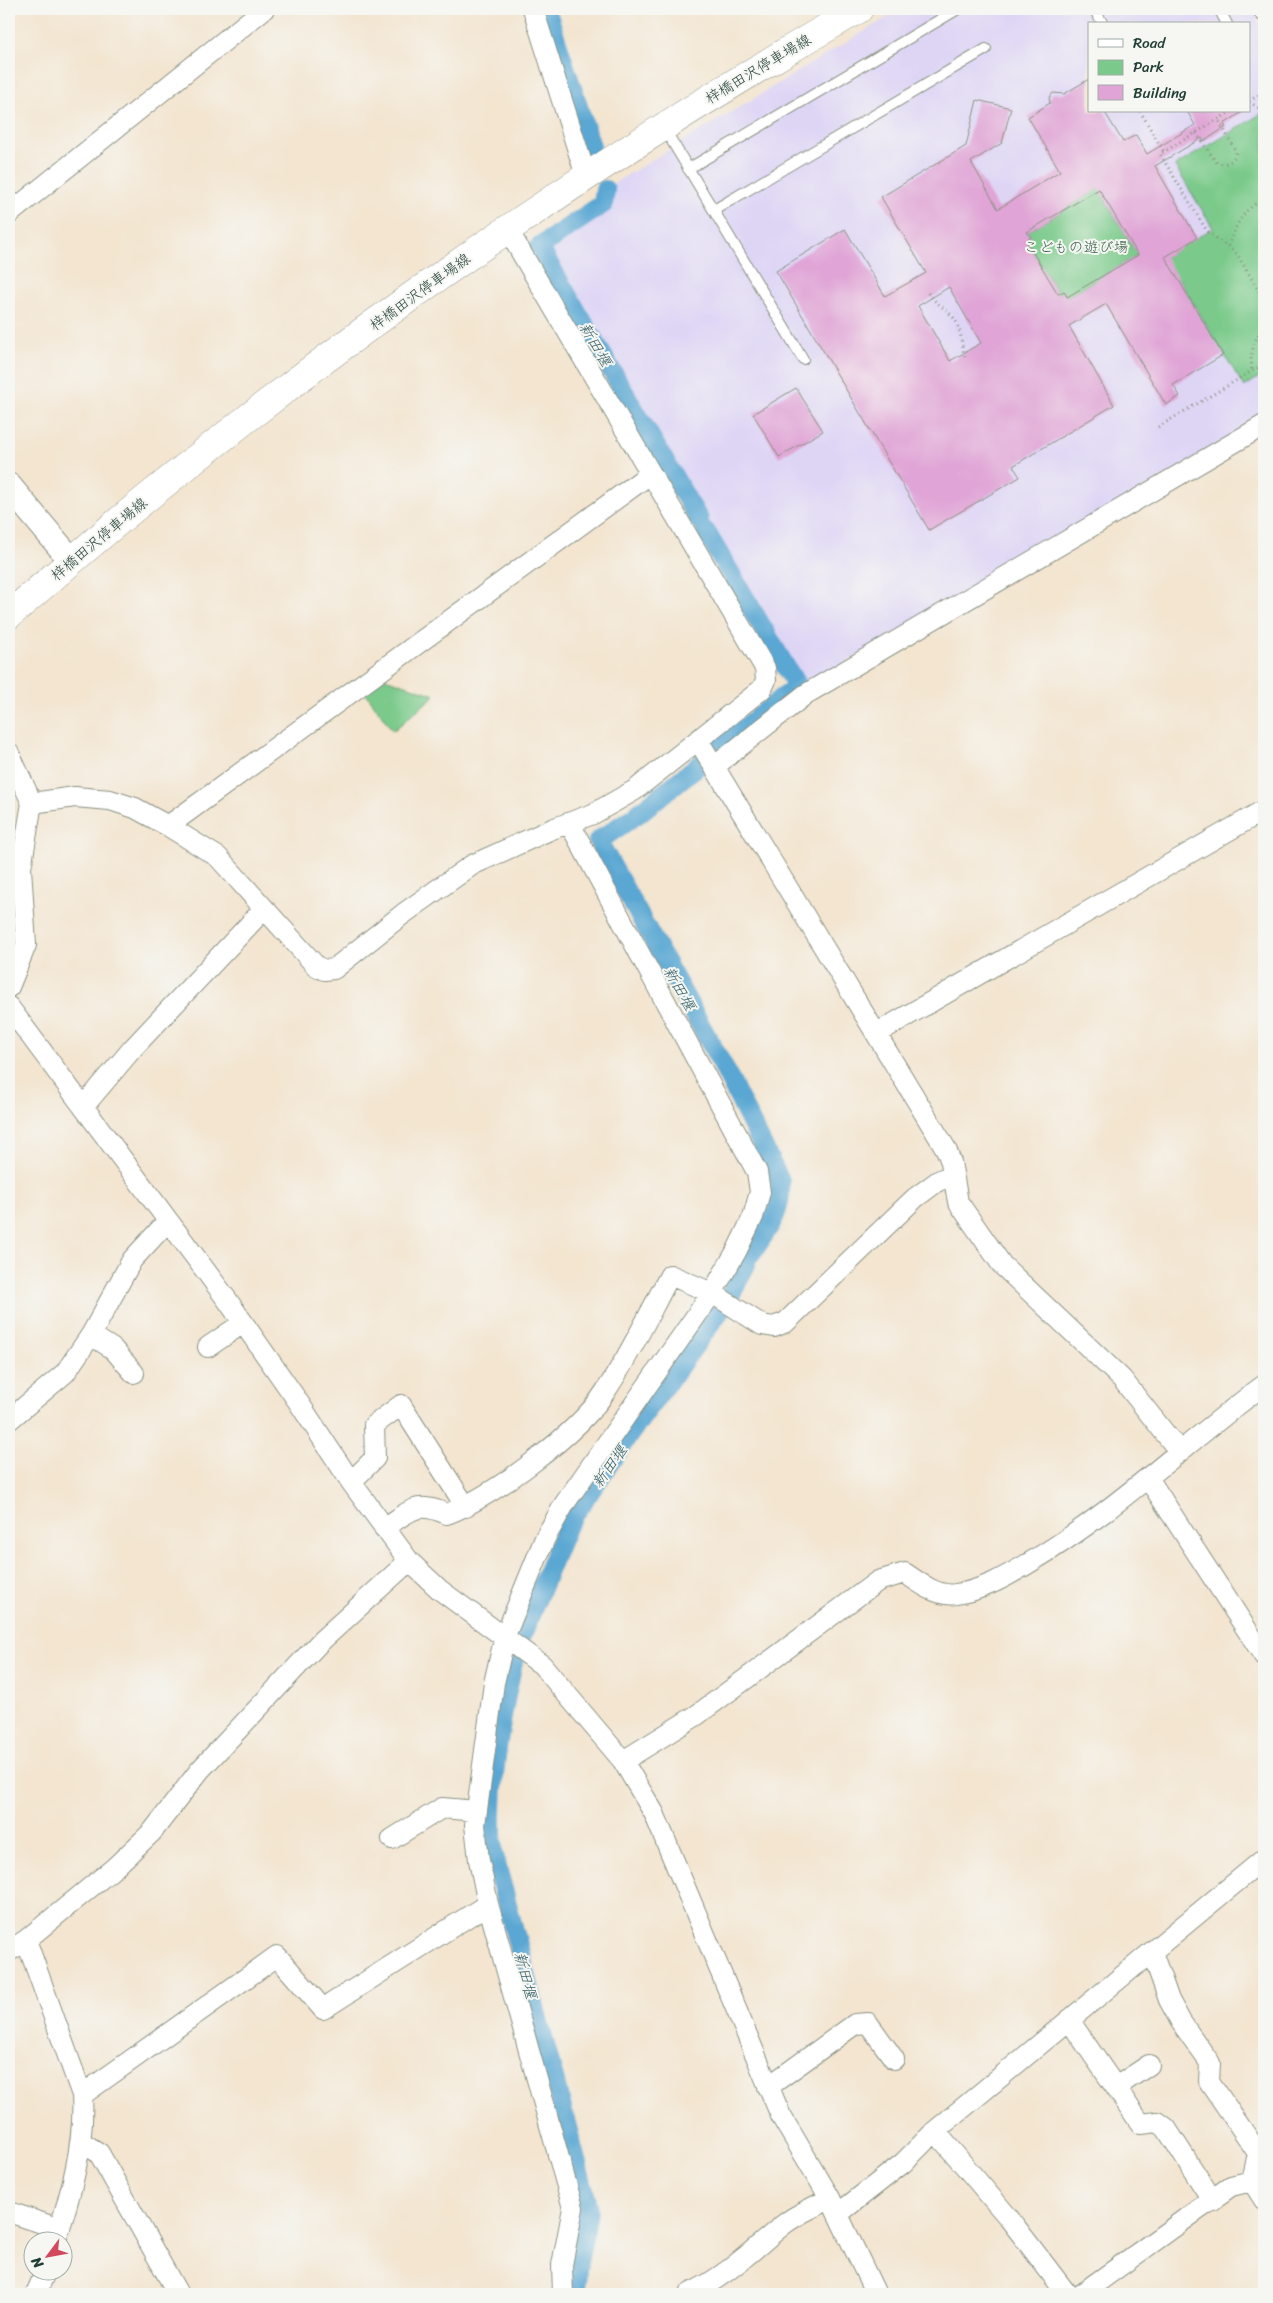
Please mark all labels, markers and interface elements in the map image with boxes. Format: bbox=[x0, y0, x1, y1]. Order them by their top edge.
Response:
legend bbox=[1088, 22, 1250, 112]
street label: 梓橋田沢停車場線 bbox=[700, 27, 816, 111]
text: Road bbox=[1133, 30, 1166, 56]
text: Park bbox=[1133, 54, 1164, 80]
text: Building bbox=[1133, 80, 1187, 106]
park label: こどもの遊び場 bbox=[1023, 234, 1129, 260]
street label: 梓橋田沢停車場線 bbox=[364, 246, 476, 338]
water label: 新田堰 bbox=[571, 316, 621, 374]
street label: 梓橋田沢停車場線 bbox=[45, 490, 153, 588]
water label: 新田堰 bbox=[655, 960, 705, 1018]
water label: 新田堰 bbox=[584, 1437, 636, 1494]
water label: 新田堰 bbox=[505, 1948, 546, 2004]
north arrow bbox=[22, 2230, 72, 2280]
text: N bbox=[24, 2252, 51, 2274]

